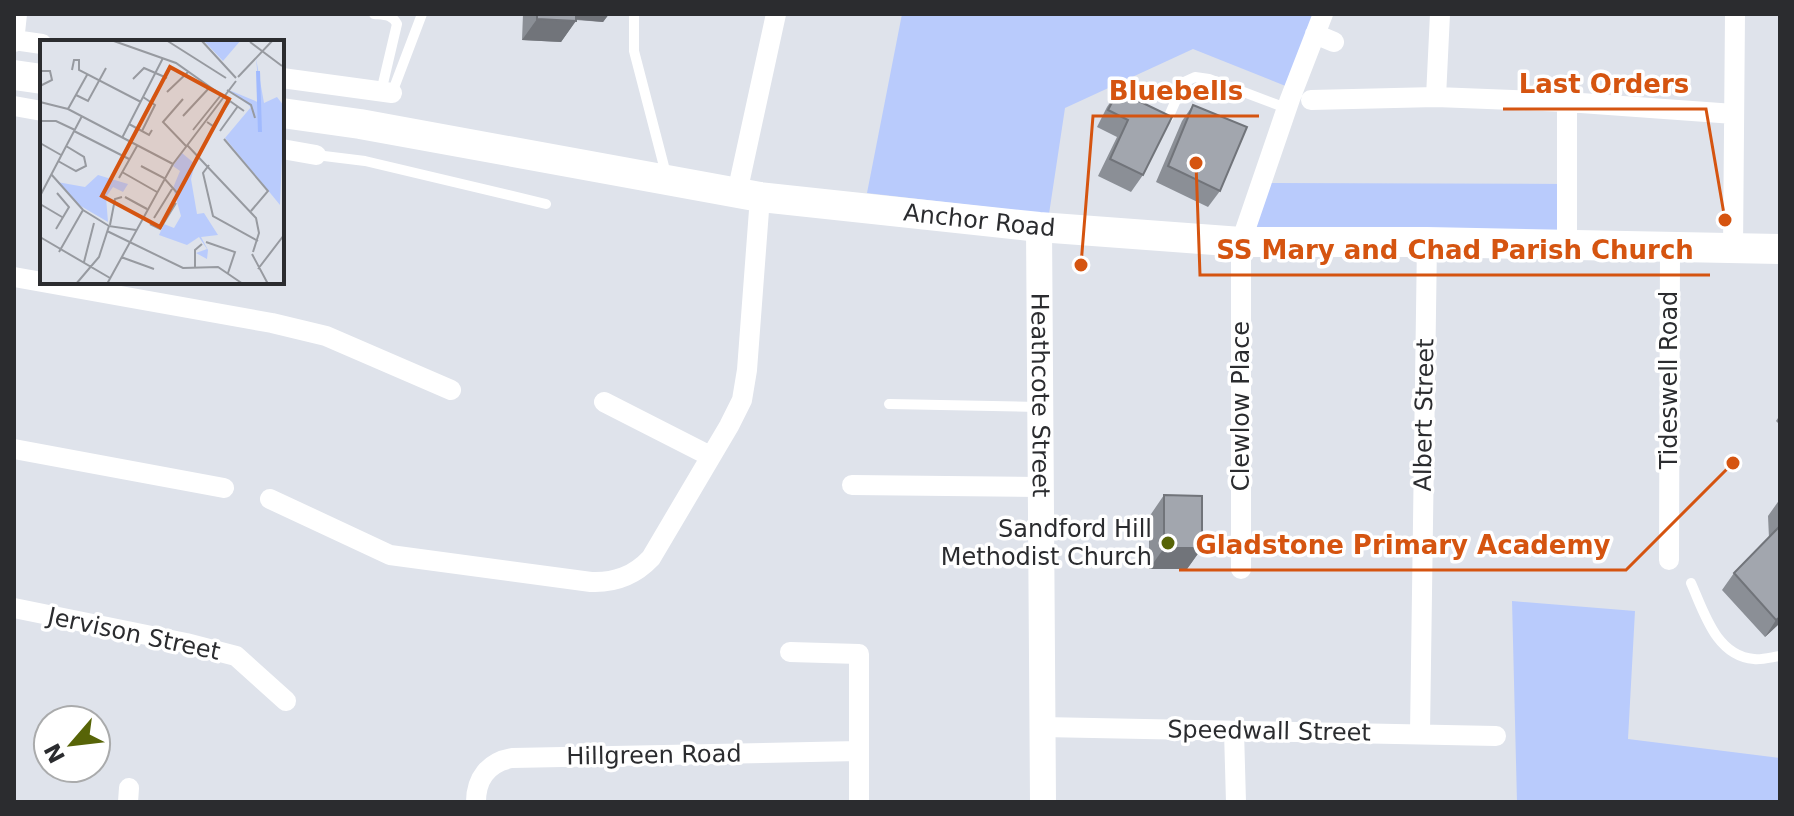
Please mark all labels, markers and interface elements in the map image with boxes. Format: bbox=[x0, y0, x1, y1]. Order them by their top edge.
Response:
inset map bbox=[40, 40, 284, 284]
callout: Last Orders bbox=[1503, 59, 1706, 109]
callout: Bluebells bbox=[1093, 66, 1259, 116]
text: Last Orders bbox=[1519, 69, 1689, 99]
text: Bluebells bbox=[1109, 76, 1243, 106]
street label: Anchor Road bbox=[902, 199, 1056, 242]
callout: SS Mary and Chad Parish Church bbox=[1200, 225, 1710, 275]
text: SS Mary and Chad Parish Church bbox=[1216, 235, 1694, 265]
street label: Tideswell Road bbox=[1655, 291, 1683, 470]
street label: Heathcote Street bbox=[1025, 292, 1055, 498]
street label: Clewlow Place bbox=[1227, 321, 1255, 491]
street label: Albert Street bbox=[1409, 338, 1439, 492]
place label: Sandford Hill Methodist Church bbox=[941, 515, 1152, 571]
callout: Gladstone Primary Academy bbox=[1179, 520, 1626, 570]
text: Gladstone Primary Academy bbox=[1196, 530, 1611, 560]
marker: Sandford Hill Methodist Church bbox=[1159, 534, 1177, 552]
street label: Jervison Street bbox=[43, 602, 223, 666]
north arrow bbox=[32, 704, 112, 784]
street label: Speedwall Street bbox=[1167, 715, 1371, 747]
text: N bbox=[39, 739, 70, 767]
street label: Hillgreen Road bbox=[566, 739, 742, 771]

